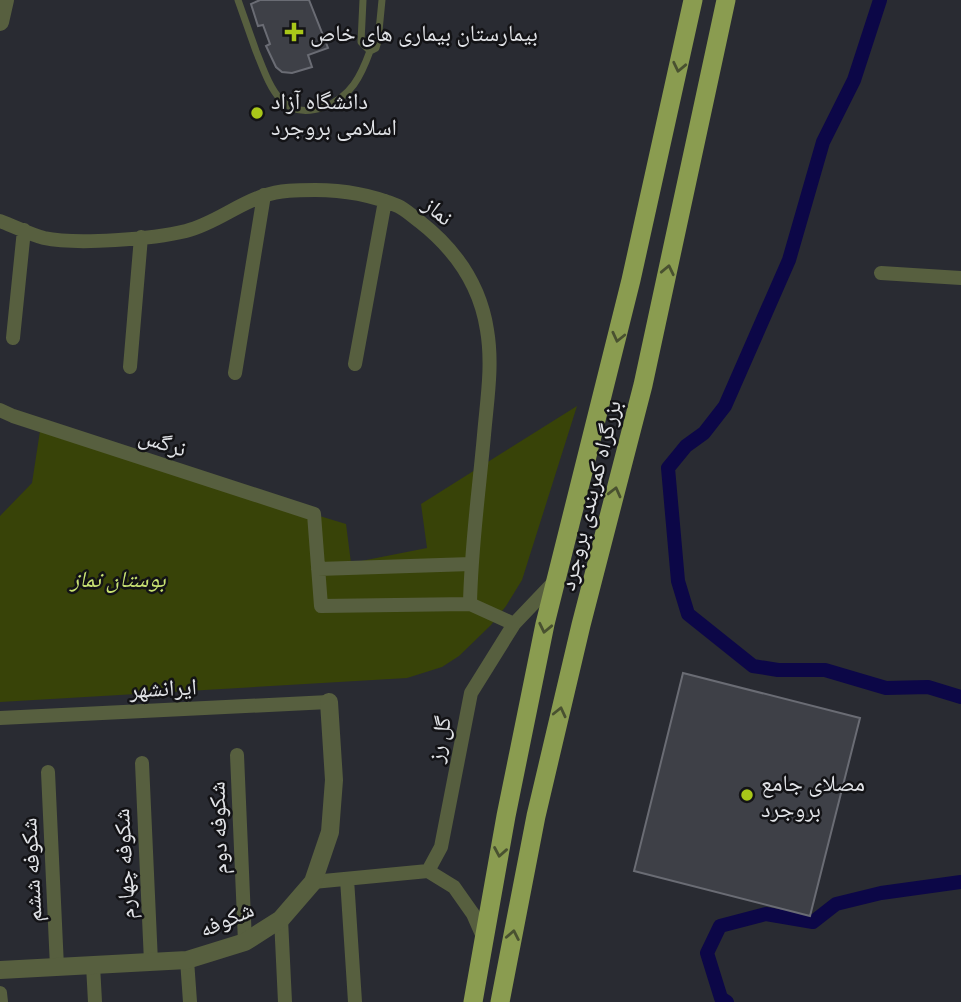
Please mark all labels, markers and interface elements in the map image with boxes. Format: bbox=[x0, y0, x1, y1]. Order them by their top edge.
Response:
place label: بیمارستان بیماری های خاص bbox=[310, 17, 538, 47]
marker: بیمارستان بیماری های خاص bbox=[284, 22, 304, 42]
one-way arrow bbox=[672, 61, 687, 73]
place label: دانشگاه آزاد اسلامی بروجرد bbox=[271, 85, 397, 141]
marker: دانشگاه آزاد اسلامی بروجرد bbox=[249, 105, 265, 121]
street label: نماز bbox=[417, 188, 460, 231]
one-way arrow bbox=[660, 265, 674, 277]
one-way arrow bbox=[612, 330, 626, 342]
street label: بزرگراه کمربندی بروجرد bbox=[551, 397, 627, 593]
street label: نرگس bbox=[135, 419, 191, 463]
one-way arrow bbox=[607, 486, 621, 498]
park label: بوستان نماز bbox=[68, 563, 166, 594]
one-way arrow bbox=[538, 622, 553, 634]
street label: ایرانشهر bbox=[127, 670, 198, 704]
one-way arrow bbox=[552, 707, 566, 719]
street label: گل رز bbox=[419, 713, 457, 766]
place label: مصلای جامع بروجرد bbox=[761, 767, 865, 823]
street label: شکوفه دوم bbox=[200, 781, 236, 875]
marker: مصلای جامع بروجرد bbox=[739, 787, 755, 803]
street label: شکوفه چهارم bbox=[105, 808, 143, 920]
street label: شکوفه ششم bbox=[12, 817, 50, 923]
one-way arrow bbox=[493, 846, 508, 857]
street label: شکوفه bbox=[194, 893, 258, 943]
one-way arrow bbox=[505, 929, 520, 941]

